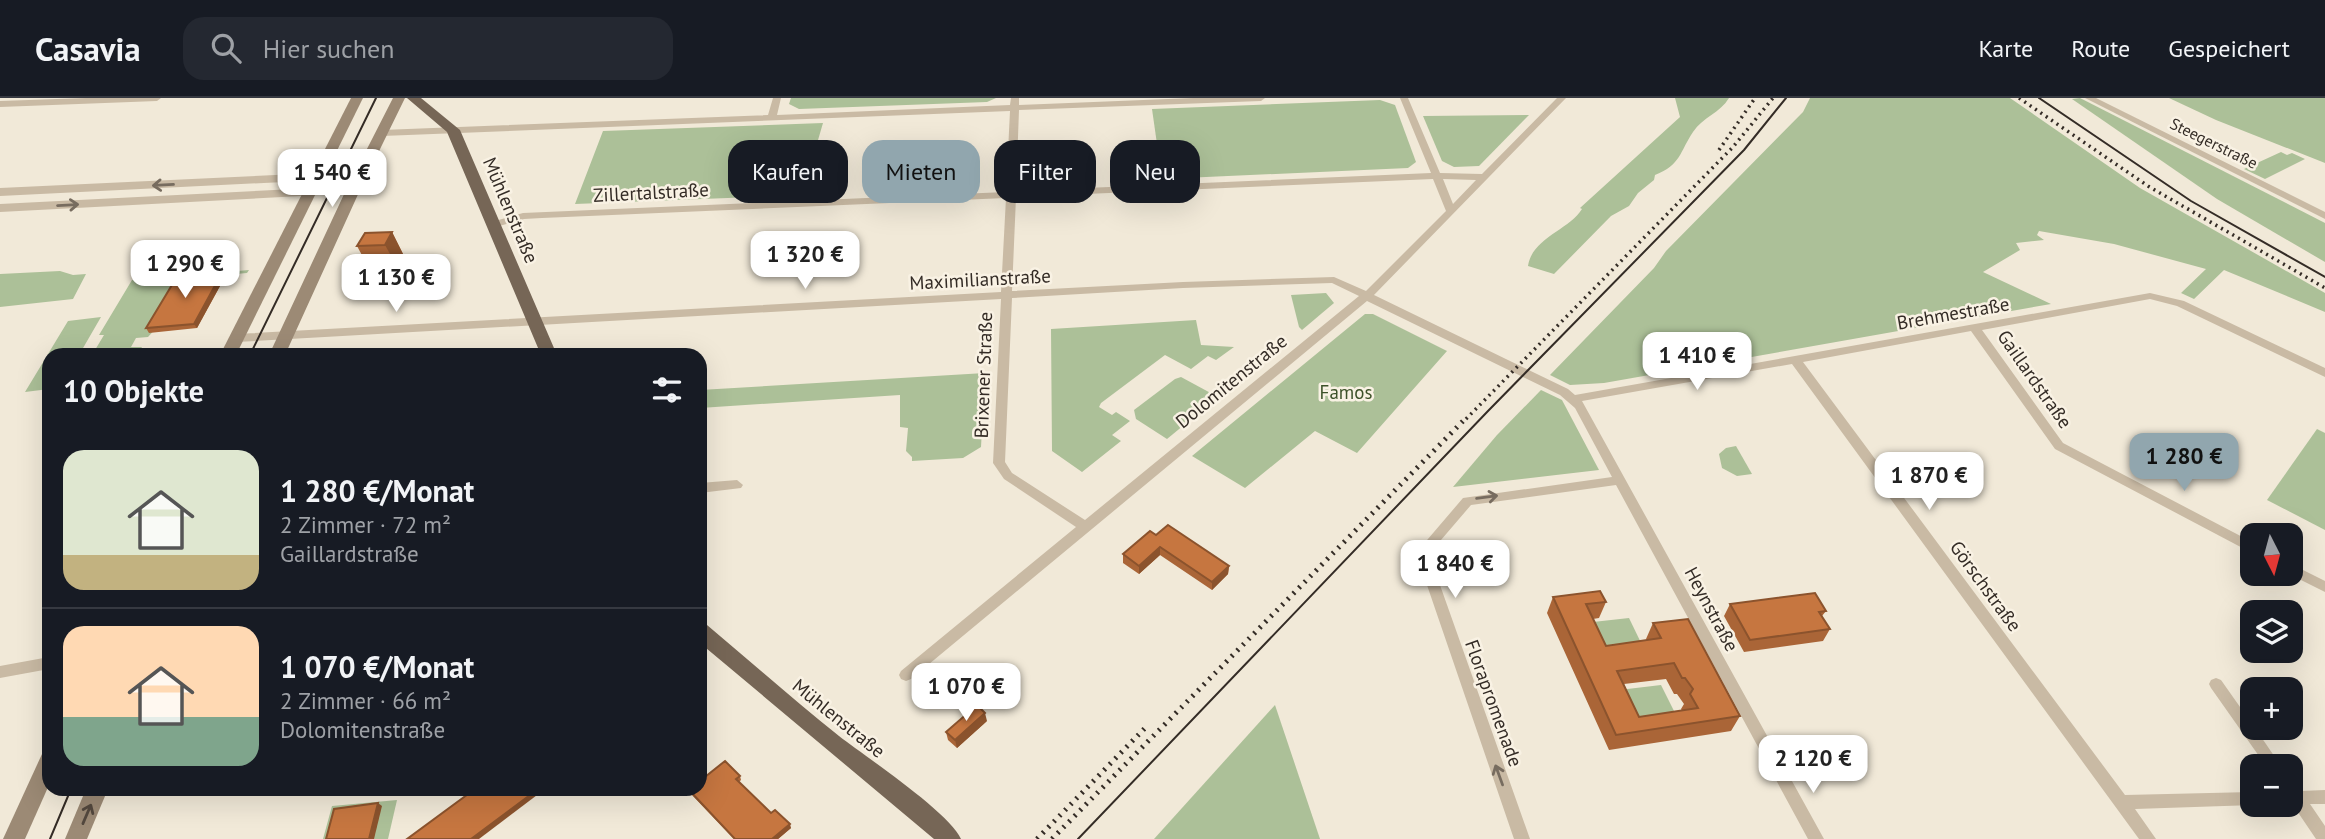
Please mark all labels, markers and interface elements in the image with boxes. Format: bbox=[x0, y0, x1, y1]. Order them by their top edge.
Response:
search box bbox=[183, 17, 673, 80]
text: Casavia bbox=[35, 27, 141, 70]
icon: search bbox=[207, 29, 245, 67]
text: Hier suchen bbox=[263, 32, 395, 65]
text: Karte bbox=[1978, 33, 2033, 64]
text: Route bbox=[2071, 33, 2130, 64]
text: Gespeichert bbox=[2168, 33, 2290, 64]
street label: Steegerstraße bbox=[2167, 113, 2261, 173]
chip: Kaufen bbox=[728, 140, 848, 203]
chip: Mieten bbox=[862, 140, 980, 203]
chip: Filter bbox=[994, 140, 1096, 203]
chip: Neu bbox=[1110, 140, 1200, 203]
pin: 1 540 € bbox=[267, 150, 397, 209]
street label: Mühlenstraße bbox=[478, 154, 544, 266]
text: 1 540 € bbox=[294, 157, 370, 186]
street label: Zillertalstraße bbox=[593, 177, 709, 207]
one-way arrow bbox=[152, 178, 175, 191]
one-way arrow bbox=[56, 198, 79, 211]
pin: 1 320 € bbox=[740, 232, 870, 291]
text: 1 320 € bbox=[767, 239, 843, 268]
pin: 1 290 € bbox=[120, 240, 250, 300]
text: 1 290 € bbox=[147, 248, 223, 277]
pin: 1 130 € bbox=[331, 254, 461, 314]
text: 1 130 € bbox=[358, 262, 434, 291]
street label: Maximilianstraße bbox=[909, 263, 1051, 295]
street label: Brehmestraße bbox=[1895, 291, 2011, 335]
street label: Brixener Straße bbox=[969, 311, 997, 439]
street label: Gaillardstraße bbox=[1992, 325, 2078, 433]
street label: Dolomitenstraße bbox=[1170, 329, 1292, 433]
pin: 1 410 € bbox=[1632, 332, 1762, 392]
text: 1 410 € bbox=[1659, 340, 1735, 369]
text: 10 Objekte bbox=[63, 371, 204, 410]
icon: filters bbox=[648, 371, 686, 409]
park label: Famos bbox=[1320, 380, 1372, 404]
pin: 1 280 € bbox=[2119, 434, 2249, 493]
text: 1 280 € bbox=[2146, 441, 2222, 470]
pin: 1 870 € bbox=[1864, 452, 1994, 512]
text: 1 870 € bbox=[1891, 460, 1967, 489]
text: 1 280 €/Monat bbox=[280, 471, 474, 510]
icon: home bbox=[119, 478, 203, 562]
one-way arrow bbox=[1476, 490, 1498, 503]
text: 2 Zimmer · 72 m² bbox=[280, 510, 451, 539]
north arrow bbox=[2240, 523, 2303, 586]
map controls bbox=[2240, 523, 2303, 817]
street label: Görschstraße bbox=[1945, 536, 2027, 636]
text: Gaillardstraße bbox=[280, 539, 419, 568]
pin: 1 840 € bbox=[1390, 540, 1520, 600]
text: 1 840 € bbox=[1417, 548, 1493, 577]
street label: Heynstraße bbox=[1680, 563, 1744, 655]
button: layers bbox=[2240, 600, 2303, 663]
street label: Florapromenade bbox=[1460, 636, 1528, 770]
text: 1 070 €/Monat bbox=[280, 647, 474, 686]
icon: home bbox=[119, 654, 203, 738]
pin: 1 070 € bbox=[901, 664, 1031, 723]
text: 1 070 € bbox=[928, 671, 1004, 700]
street label: Mühlenstraße bbox=[788, 673, 890, 763]
button: + bbox=[2240, 677, 2303, 740]
text: 2 Zimmer · 66 m² bbox=[280, 686, 451, 715]
text: Dolomitenstraße bbox=[280, 715, 445, 744]
pin: 2 120 € bbox=[1748, 736, 1878, 795]
text: 2 120 € bbox=[1775, 743, 1851, 772]
button: − bbox=[2240, 754, 2303, 817]
one-way arrow bbox=[1492, 764, 1504, 786]
one-way arrow bbox=[81, 804, 94, 825]

